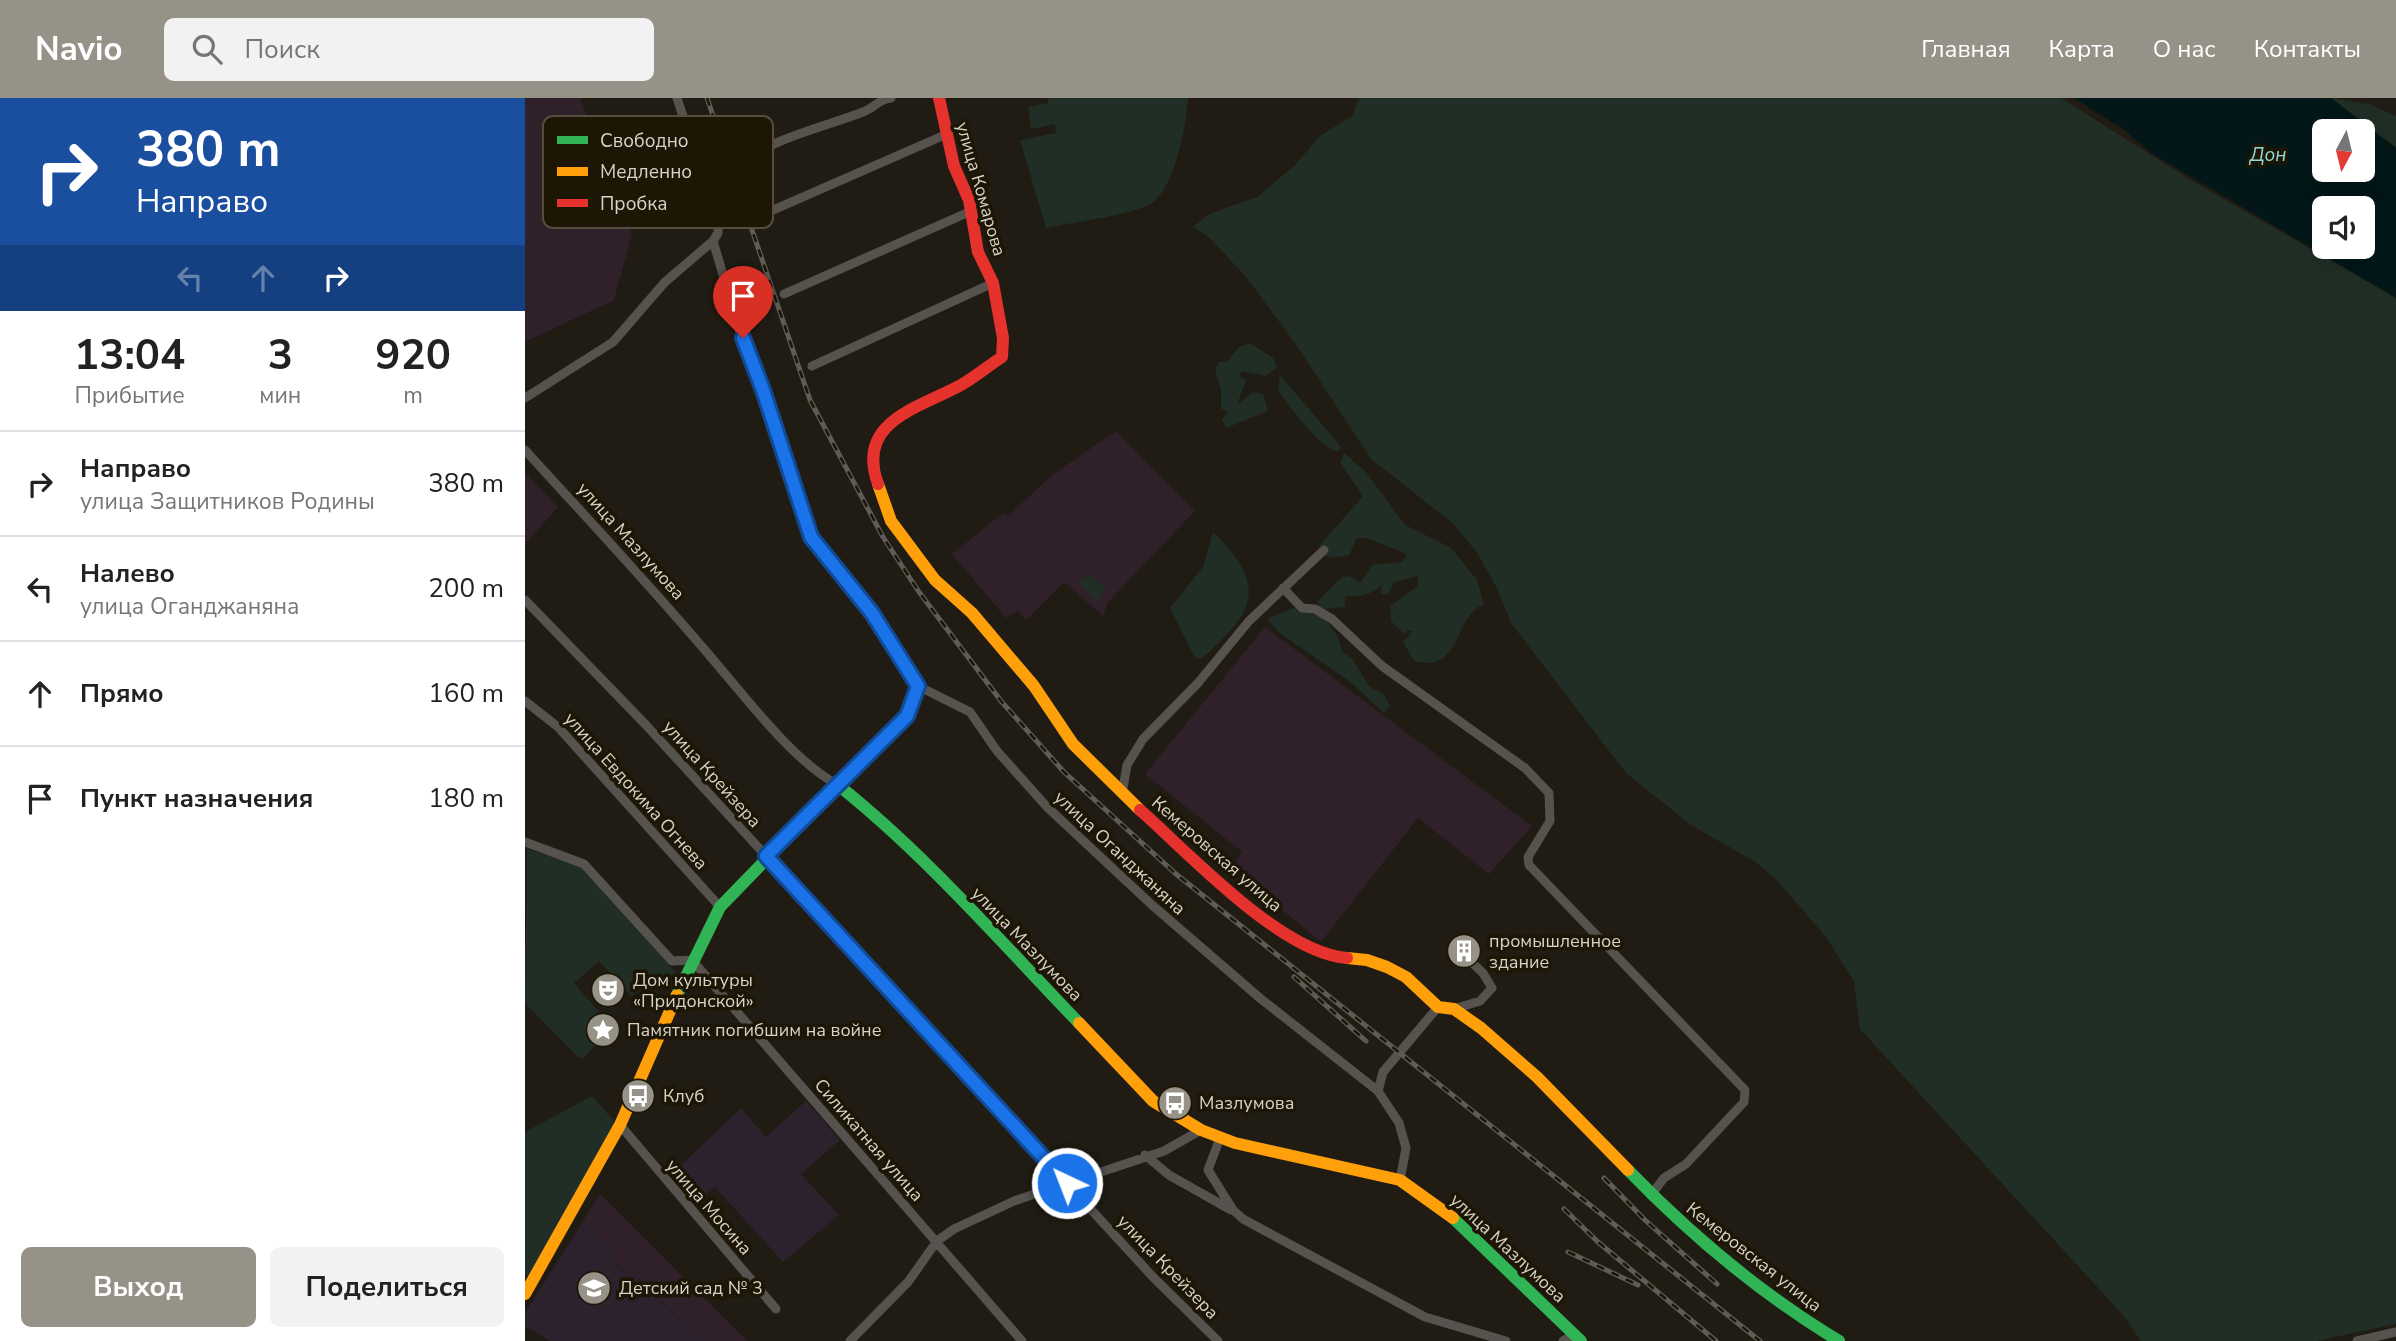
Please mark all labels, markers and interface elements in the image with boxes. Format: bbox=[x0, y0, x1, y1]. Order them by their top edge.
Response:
search box bbox=[164, 18, 654, 81]
text: Navio bbox=[35, 27, 122, 72]
icon: search bbox=[188, 30, 226, 68]
text: Поиск bbox=[244, 32, 320, 67]
text: Главная bbox=[1921, 33, 2011, 65]
text: Карта bbox=[2049, 33, 2115, 65]
text: О нас bbox=[2153, 33, 2216, 65]
text: Контакты bbox=[2254, 33, 2361, 65]
text: 380 m bbox=[136, 116, 280, 183]
legend bbox=[543, 116, 773, 228]
street label: улица Комарова bbox=[950, 119, 1012, 259]
north arrow bbox=[2312, 119, 2375, 182]
map controls bbox=[2312, 119, 2375, 259]
icon: right bbox=[21, 126, 112, 217]
text: Свободно bbox=[600, 128, 689, 154]
water label: Дон bbox=[2249, 142, 2286, 168]
text: Медленно bbox=[600, 159, 692, 185]
text: Направо bbox=[136, 180, 268, 223]
text: Пробка bbox=[600, 191, 667, 217]
button: sound bbox=[2312, 196, 2375, 259]
icon: left bbox=[171, 259, 209, 297]
icon: ahead bbox=[244, 259, 282, 297]
icon: right bbox=[317, 259, 355, 297]
pin bbox=[713, 266, 773, 338]
icon: arrive bbox=[724, 277, 762, 315]
text: 13:04 bbox=[74, 327, 185, 384]
text: 3 bbox=[268, 327, 293, 384]
text: 920 bbox=[375, 327, 451, 384]
text: Прибытие bbox=[74, 380, 185, 411]
text: мин bbox=[259, 380, 301, 411]
text: m bbox=[403, 380, 423, 411]
text: Направо bbox=[80, 451, 191, 486]
icon: right bbox=[21, 465, 59, 503]
text: 380 m bbox=[428, 466, 504, 501]
street label: улица Мазлумова bbox=[572, 477, 690, 605]
text: улица Защитников Родины bbox=[80, 486, 375, 517]
text: Налево bbox=[80, 556, 175, 591]
icon: left bbox=[21, 570, 59, 608]
text: 200 m bbox=[428, 571, 504, 606]
text: улица Оганджаняна bbox=[80, 591, 299, 622]
icon: ahead bbox=[21, 675, 59, 713]
text: Прямо bbox=[80, 676, 164, 711]
text: 160 m bbox=[428, 676, 504, 711]
street label: улица Евдокима Огнева bbox=[559, 707, 713, 875]
street label: улица Крейзера bbox=[657, 715, 767, 833]
icon: arrive bbox=[21, 780, 59, 818]
text: Пункт назначения bbox=[80, 781, 313, 816]
text: 180 m bbox=[428, 781, 504, 816]
street label: улица Оганджаняна bbox=[1049, 786, 1191, 920]
street label: Кемеровская улица bbox=[1147, 791, 1287, 917]
street label: улица Мазлумова bbox=[966, 882, 1088, 1006]
place label: промышленное здание bbox=[1489, 929, 1621, 974]
building icon: промышленное здание bbox=[1445, 932, 1483, 970]
place label: Дом культуры «Придонской» bbox=[633, 968, 754, 1013]
theatre icon: Дом культуры «Придонской» bbox=[589, 971, 627, 1009]
place icon: Памятник погибшим на войне bbox=[584, 1011, 622, 1049]
place label: Памятник погибшим на войне bbox=[627, 1018, 881, 1042]
street label: Силикатная улица bbox=[809, 1073, 929, 1207]
bus stop icon: Клуб bbox=[619, 1077, 657, 1115]
place label: Клуб bbox=[663, 1084, 705, 1108]
bus stop icon: Мазлумова bbox=[1156, 1084, 1194, 1122]
place label: Мазлумова bbox=[1199, 1091, 1294, 1115]
position arrow bbox=[1030, 1146, 1104, 1220]
street label: улица Мосина bbox=[661, 1154, 757, 1260]
street label: улица Мазлумова bbox=[1445, 1188, 1571, 1308]
street label: Кемеровская улица bbox=[1681, 1197, 1827, 1317]
street label: улица Крейзера bbox=[1112, 1210, 1224, 1324]
button: Выход bbox=[21, 1247, 256, 1327]
button: Поделиться bbox=[270, 1247, 504, 1327]
school or university icon: Детский сад № 3 bbox=[575, 1269, 613, 1307]
place label: Детский сад № 3 bbox=[619, 1276, 763, 1300]

